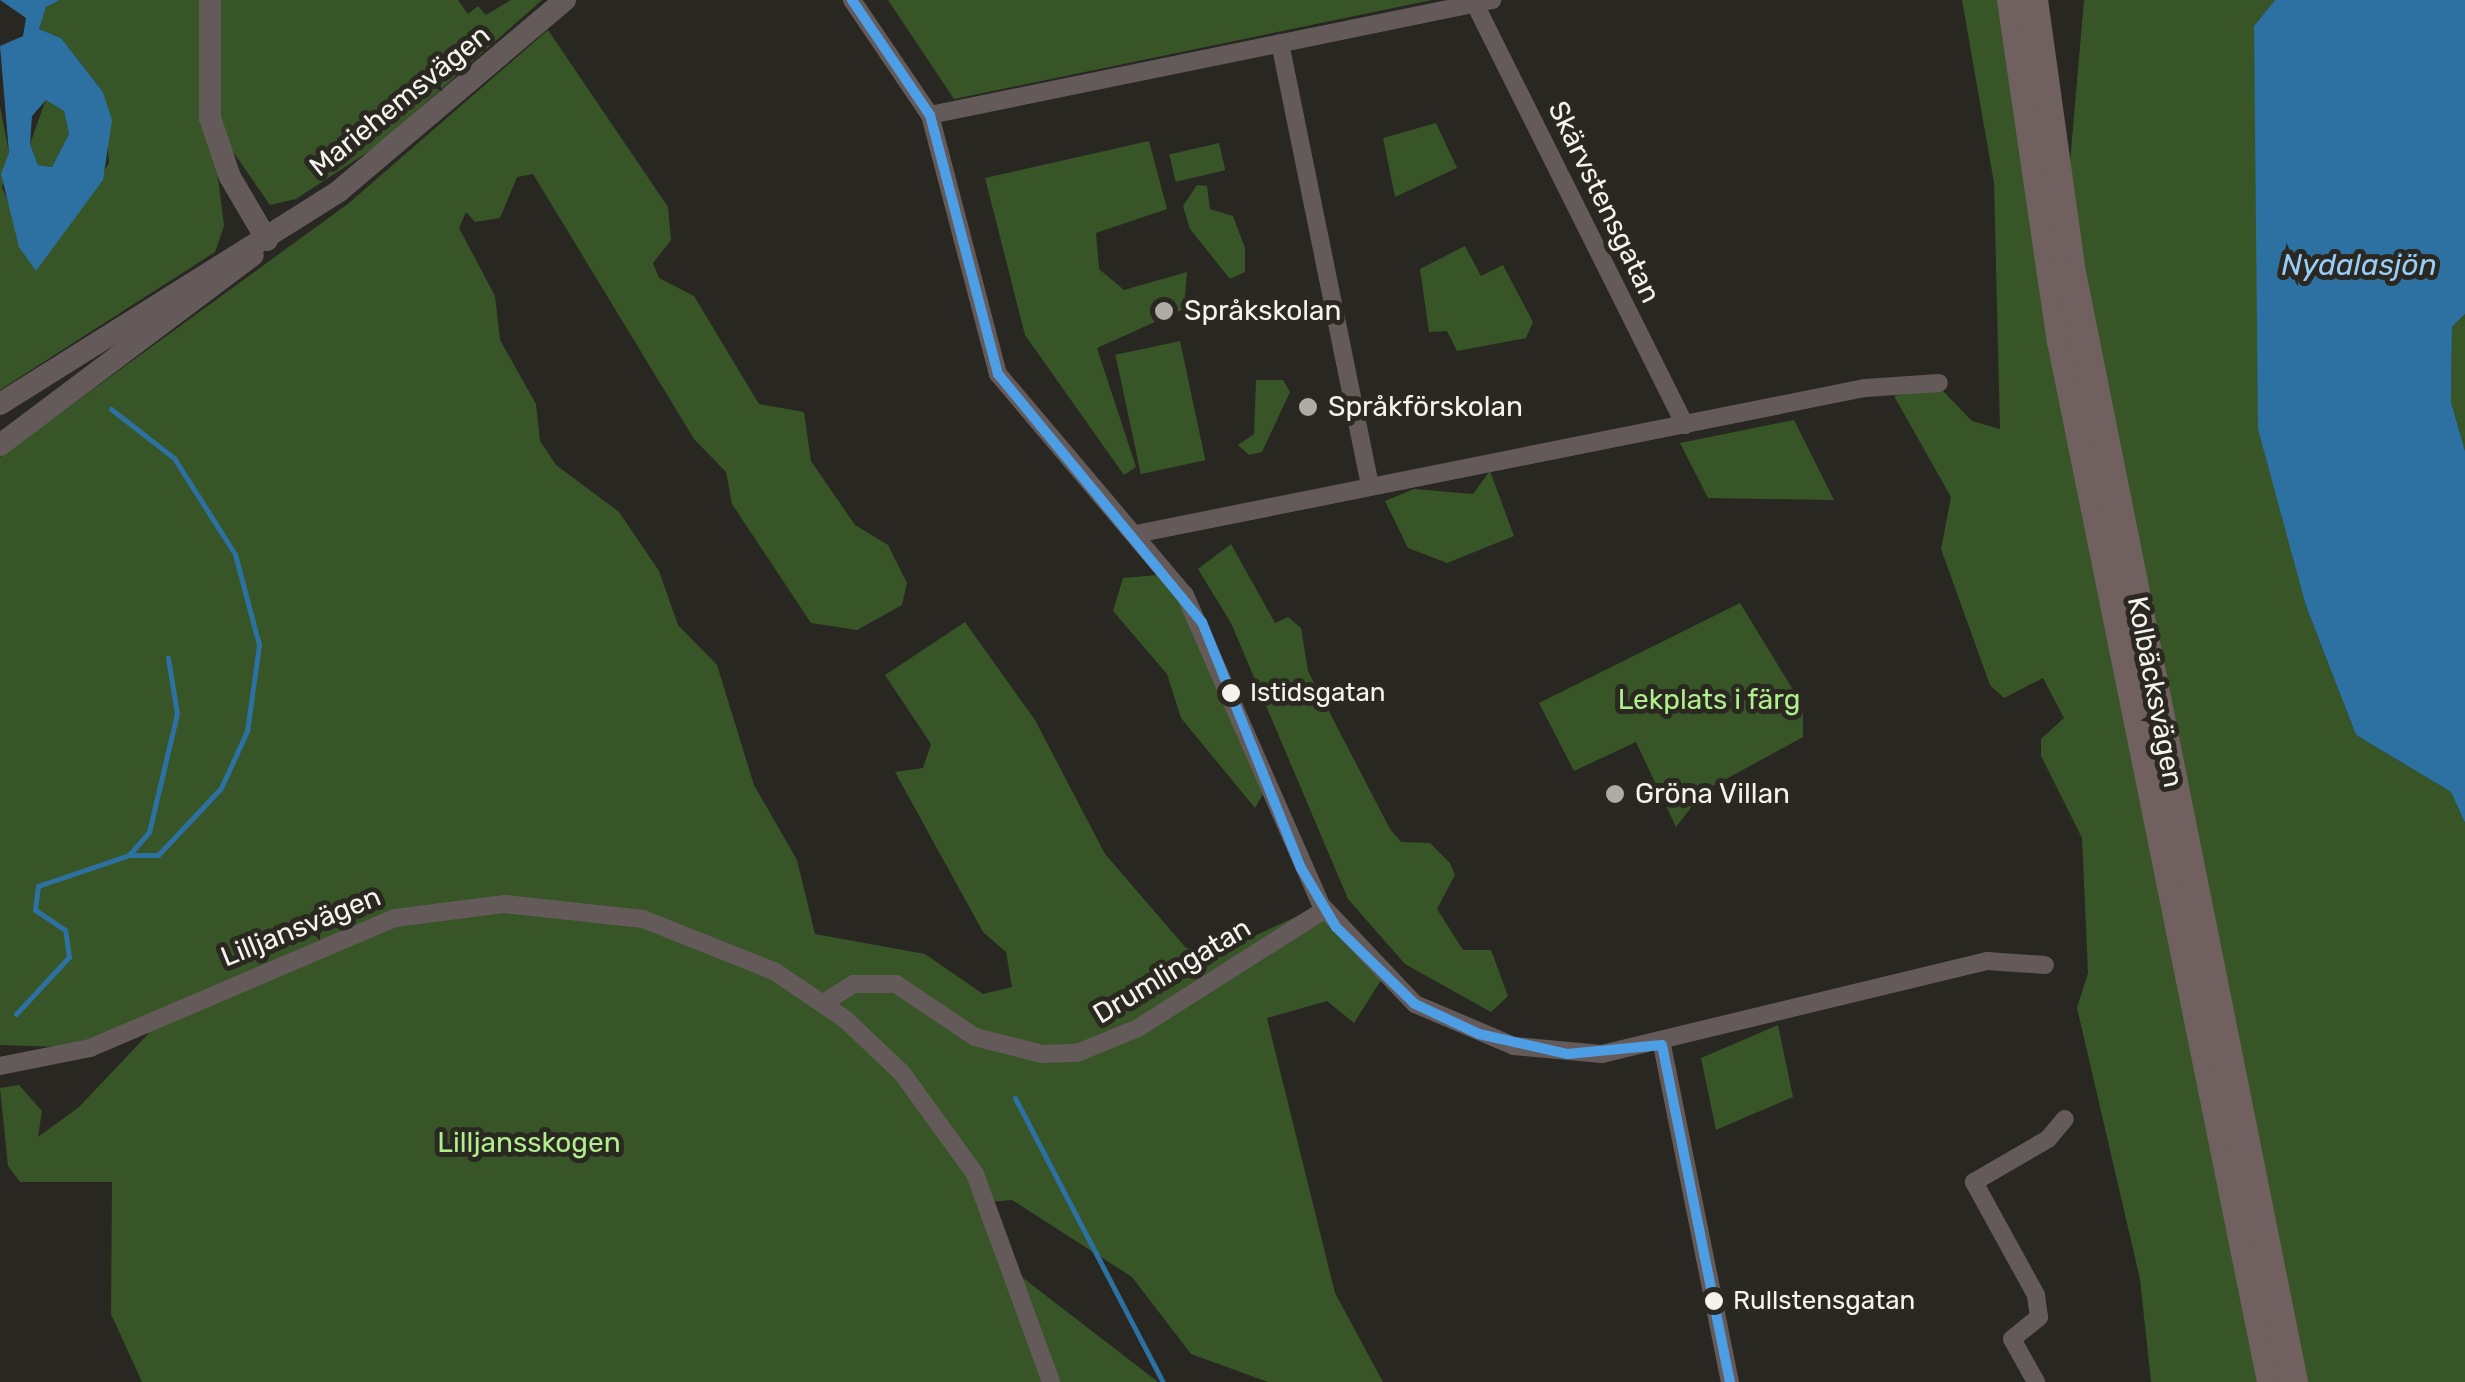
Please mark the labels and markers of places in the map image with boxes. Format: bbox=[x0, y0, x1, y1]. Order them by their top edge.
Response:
place label: Språkskolan bbox=[1184, 294, 1341, 328]
marker: Språkskolan bbox=[1153, 300, 1175, 322]
place label: Språkförskolan bbox=[1328, 390, 1523, 424]
marker: Språkförskolan bbox=[1297, 396, 1319, 418]
place label: Istidsgatan bbox=[1250, 677, 1386, 709]
marker: Istidsgatan bbox=[1221, 683, 1241, 703]
place label: Gröna Villan bbox=[1635, 777, 1791, 811]
marker: Gröna Villan bbox=[1604, 783, 1626, 805]
place label: Rullstensgatan bbox=[1733, 1285, 1915, 1317]
marker: Rullstensgatan bbox=[1704, 1291, 1724, 1311]

